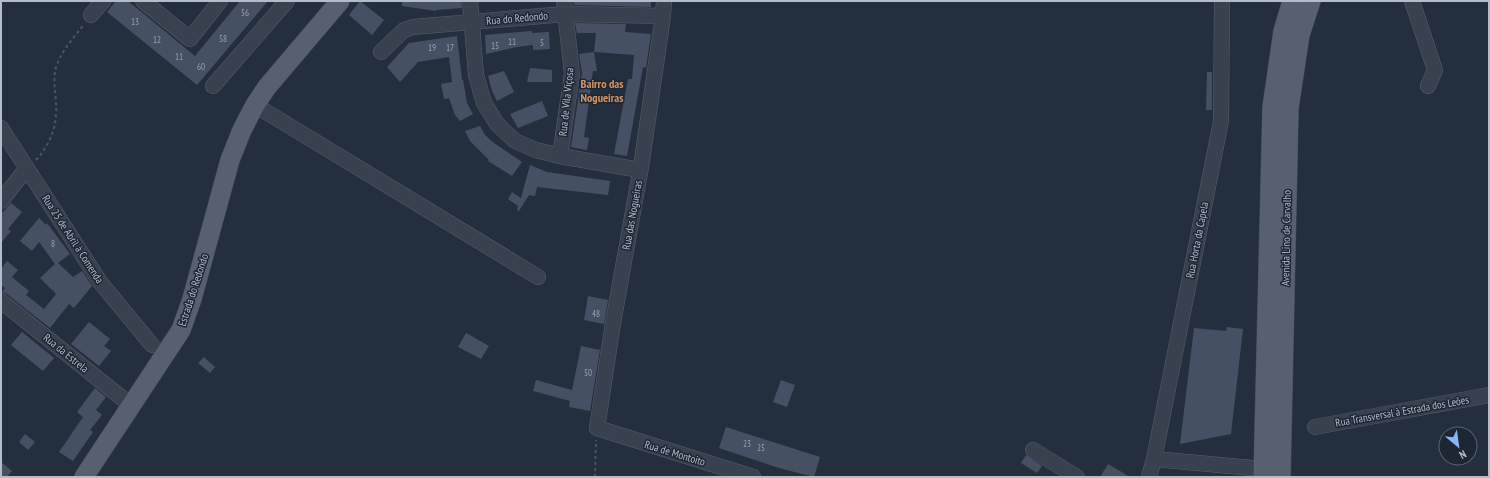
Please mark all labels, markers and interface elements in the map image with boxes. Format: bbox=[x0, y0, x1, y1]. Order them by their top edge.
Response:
house number: 56 bbox=[241, 7, 249, 18]
street label: Rua do Redondo bbox=[486, 8, 549, 28]
house number: 13 bbox=[131, 16, 139, 27]
house number: 58 bbox=[219, 33, 227, 44]
house number: 12 bbox=[153, 34, 161, 45]
house number: 11 bbox=[508, 36, 516, 47]
house number: 5 bbox=[540, 37, 544, 48]
house number: 15 bbox=[491, 40, 499, 51]
house number: 19 bbox=[428, 42, 436, 53]
house number: 17 bbox=[446, 42, 454, 53]
house number: 11 bbox=[175, 51, 183, 62]
house number: 60 bbox=[197, 61, 205, 72]
street label: Rua de Vila Viçosa bbox=[555, 67, 577, 137]
district label: Bairro das Nogueiras bbox=[581, 76, 624, 105]
street label: Rua das Nogueiras bbox=[619, 179, 645, 251]
street label: Avenida Lino de Carvalho bbox=[1278, 190, 1294, 286]
street label: Rua 25 de Abril à Comenda bbox=[39, 192, 107, 286]
street label: Rua Horta da Capela bbox=[1183, 201, 1211, 279]
house number: 8 bbox=[51, 238, 55, 249]
street label: Estrada do Redondo bbox=[175, 252, 211, 328]
house number: 48 bbox=[592, 308, 600, 319]
street label: Rua da Estrela bbox=[41, 330, 91, 376]
house number: 50 bbox=[584, 367, 592, 378]
street label: Rua Transversal à Estrada dos Leões bbox=[1334, 392, 1470, 430]
north arrow bbox=[1438, 426, 1478, 466]
street label: Rua de Montoito bbox=[643, 437, 707, 469]
house number: 23 bbox=[743, 438, 751, 449]
house number: 25 bbox=[757, 442, 765, 453]
text: N bbox=[1457, 447, 1469, 462]

